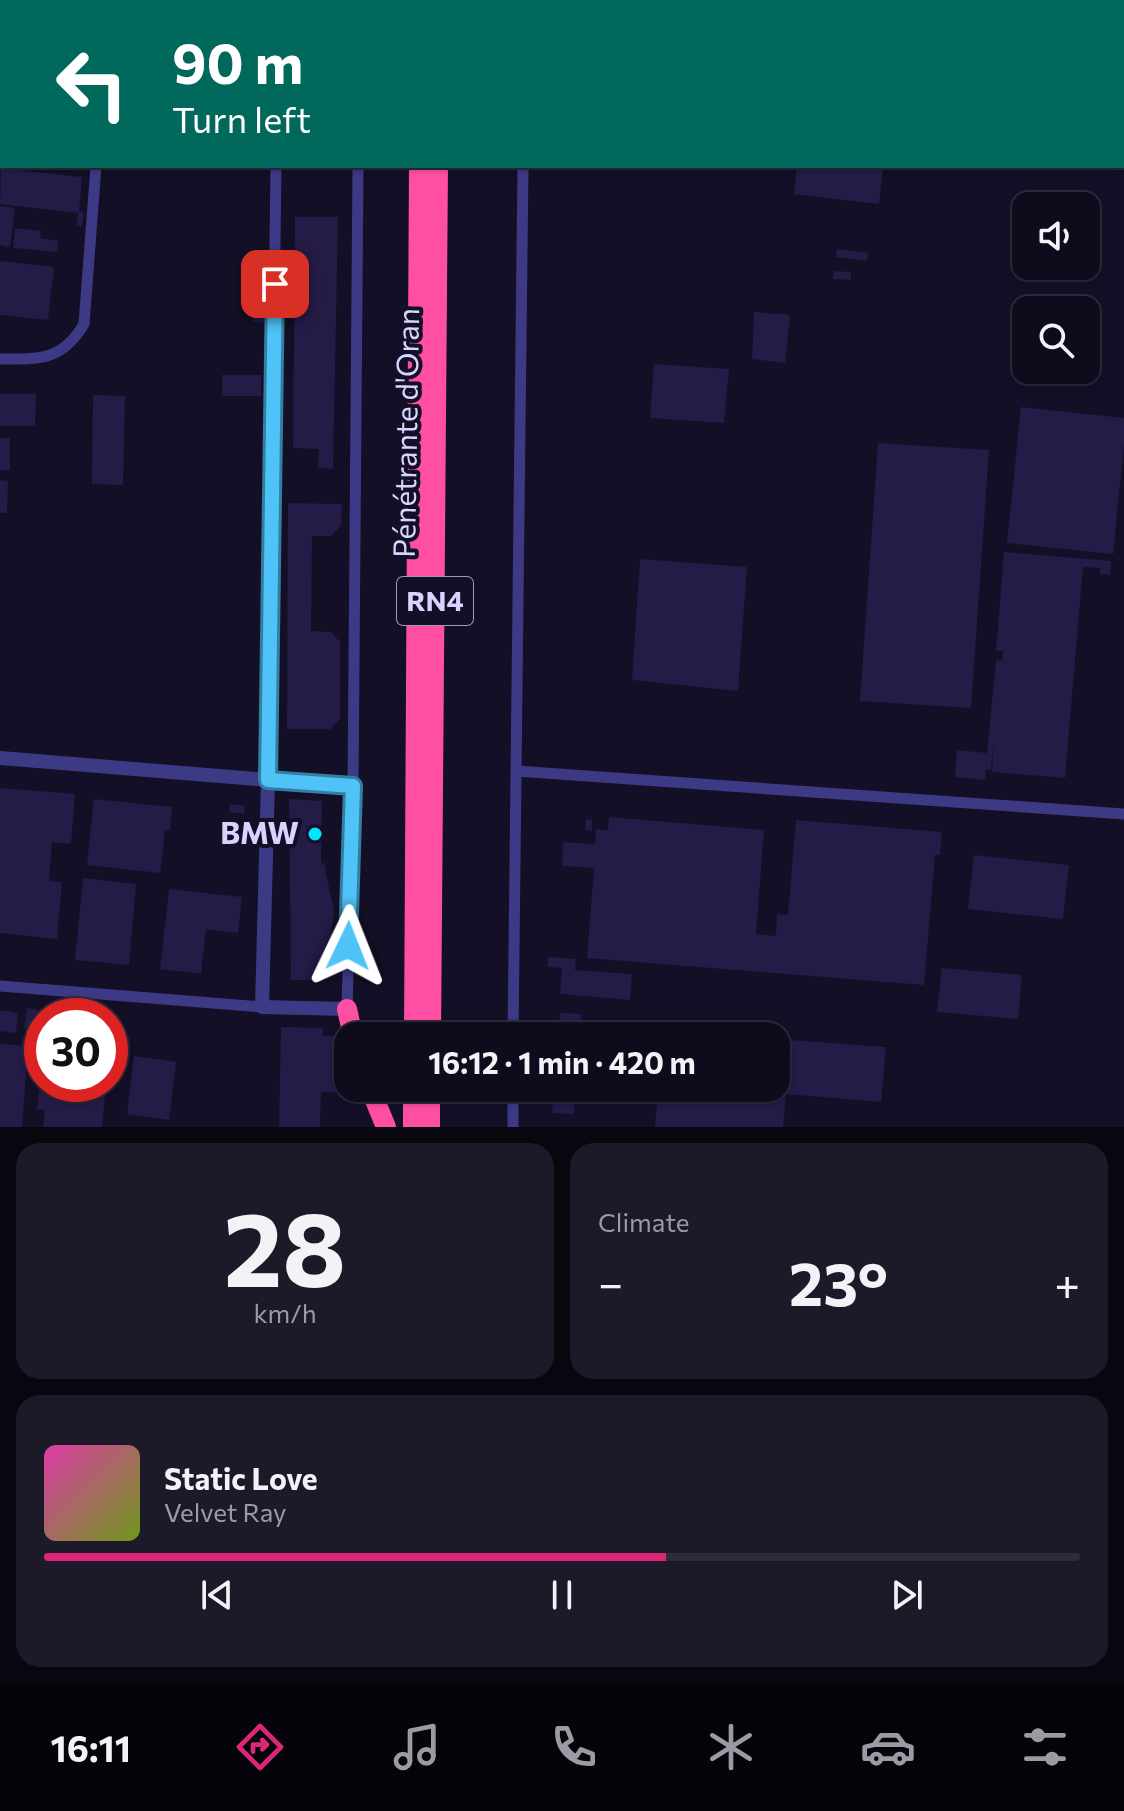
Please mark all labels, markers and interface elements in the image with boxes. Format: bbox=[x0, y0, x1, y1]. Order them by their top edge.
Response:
text: 90 m bbox=[172, 27, 303, 96]
icon: left bbox=[40, 32, 144, 136]
text: Turn left bbox=[172, 96, 311, 140]
map controls bbox=[1012, 192, 1100, 384]
button: sound bbox=[1012, 192, 1100, 280]
pin bbox=[241, 250, 309, 318]
icon: arrive bbox=[253, 262, 297, 306]
button: search bbox=[1012, 296, 1100, 384]
street label: Pénétrante d'Oran bbox=[384, 308, 425, 558]
road number: RN4 bbox=[397, 577, 473, 625]
place label: BMW bbox=[220, 813, 299, 850]
marker: BMW bbox=[306, 825, 324, 843]
position arrow bbox=[306, 904, 390, 988]
speed limit sign: 30 bbox=[24, 998, 128, 1102]
text: 16:12 · 1 min · 420 m bbox=[428, 1043, 696, 1080]
text: 28 bbox=[224, 1181, 346, 1308]
text: Climate bbox=[598, 1206, 690, 1237]
text: 23° bbox=[789, 1245, 888, 1318]
text: − bbox=[598, 1255, 623, 1309]
text: + bbox=[1054, 1255, 1080, 1309]
text: km/h bbox=[253, 1297, 317, 1328]
text: Static Love bbox=[164, 1459, 318, 1496]
text: Velvet Ray bbox=[164, 1496, 287, 1527]
icon: previous bbox=[195, 1573, 239, 1617]
icon: pause bbox=[540, 1573, 584, 1617]
icon: next bbox=[885, 1573, 929, 1617]
icon: directions bbox=[232, 1719, 288, 1775]
icon: music bbox=[389, 1719, 445, 1775]
icon: phone bbox=[546, 1719, 602, 1775]
icon: climate bbox=[703, 1719, 759, 1775]
icon: car bbox=[860, 1719, 916, 1775]
icon: filters bbox=[1017, 1719, 1073, 1775]
text: 16:11 bbox=[51, 1725, 131, 1769]

